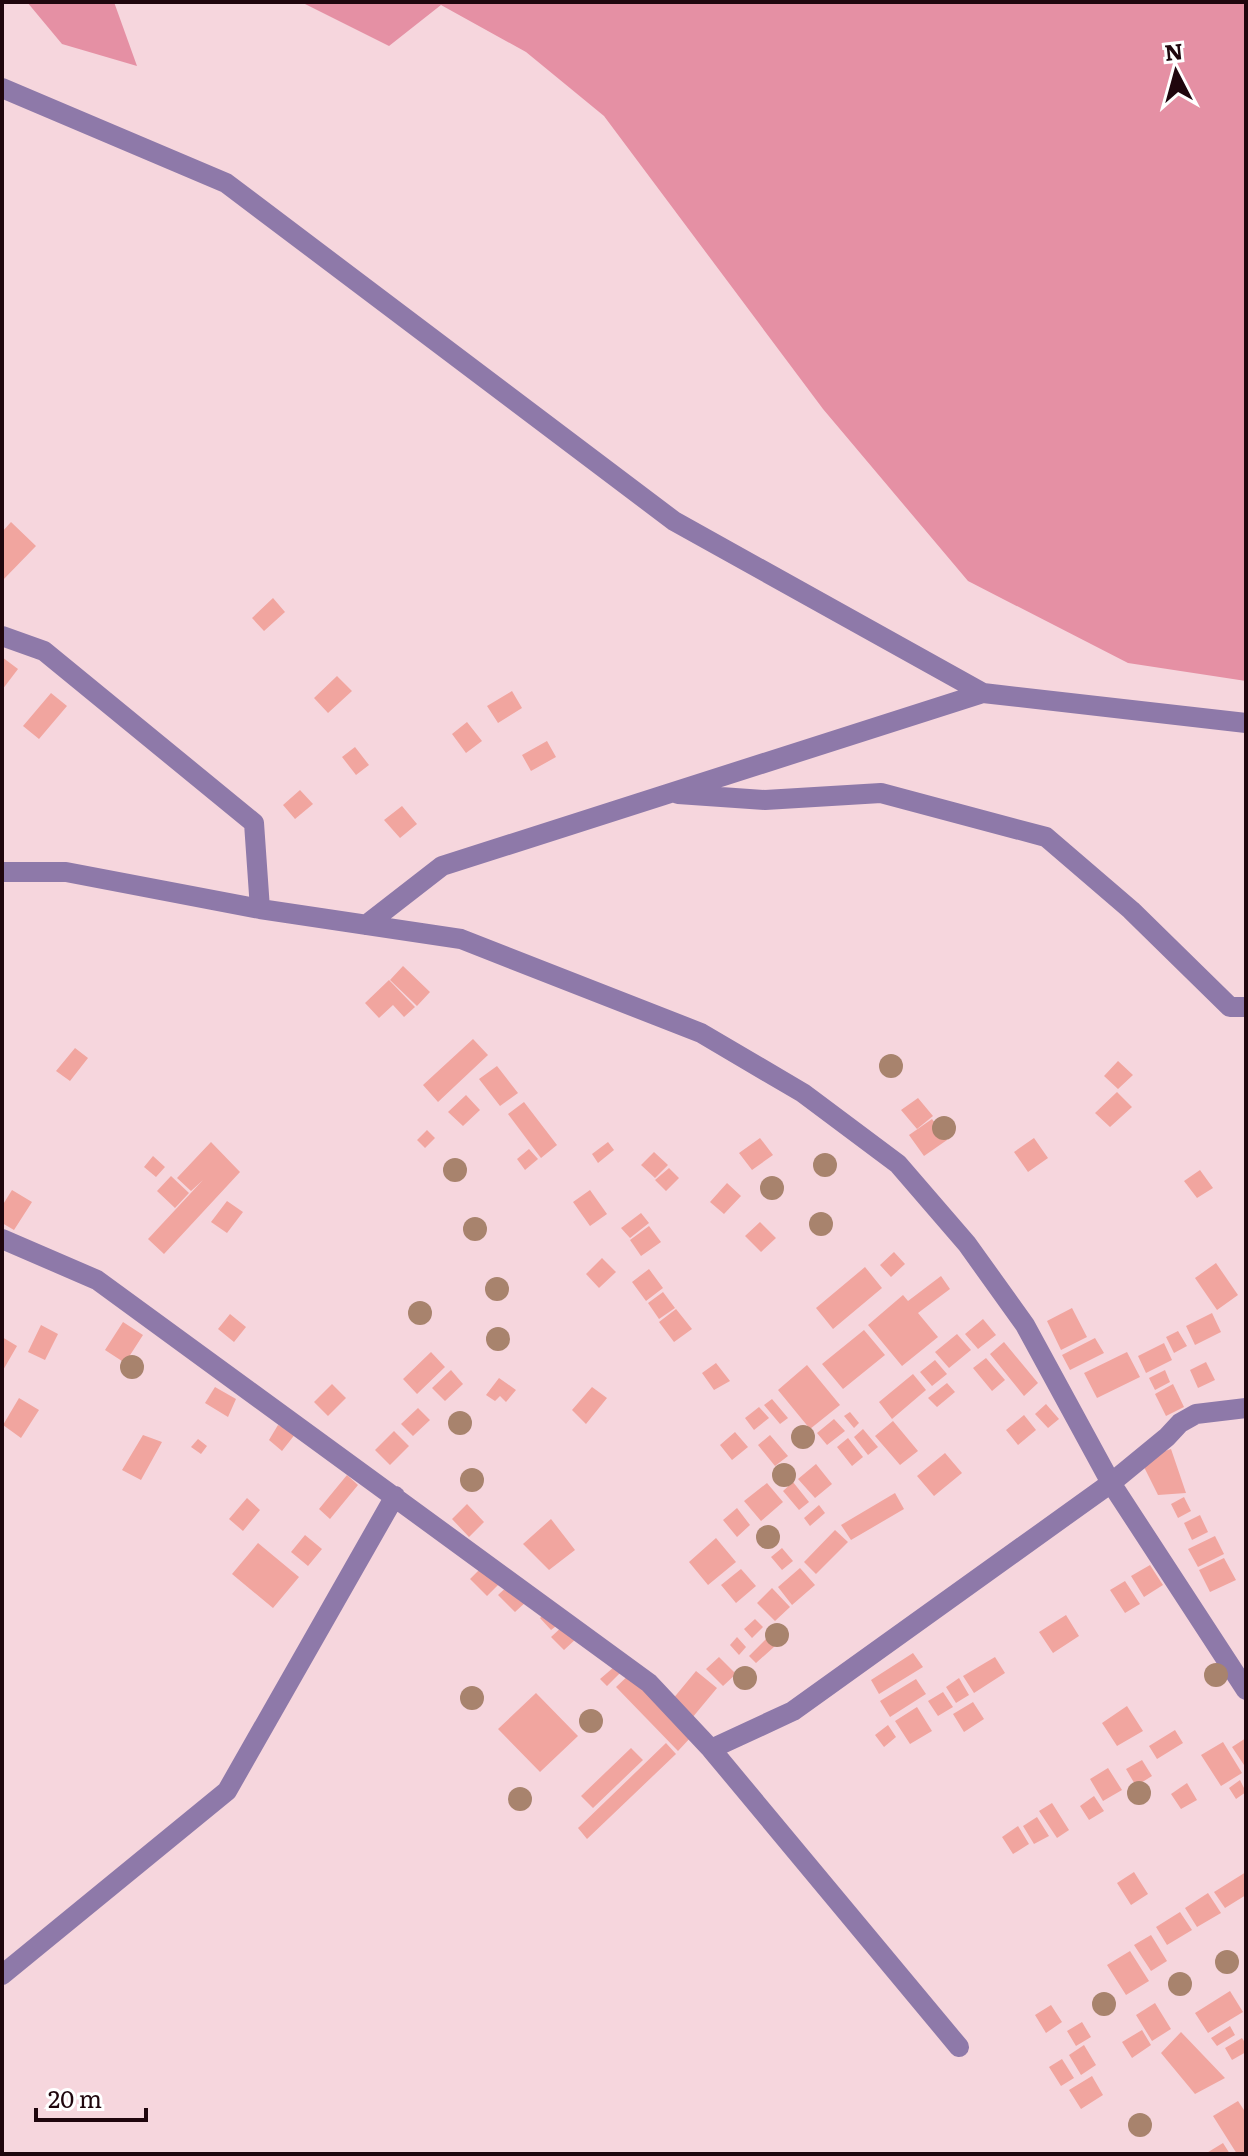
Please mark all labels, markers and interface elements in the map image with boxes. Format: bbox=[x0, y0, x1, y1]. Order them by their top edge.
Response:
north arrow bbox=[1136, 32, 1216, 112]
text: N bbox=[1163, 33, 1185, 68]
scale bar bbox=[36, 2072, 146, 2122]
text: 20 m bbox=[48, 2080, 102, 2115]

